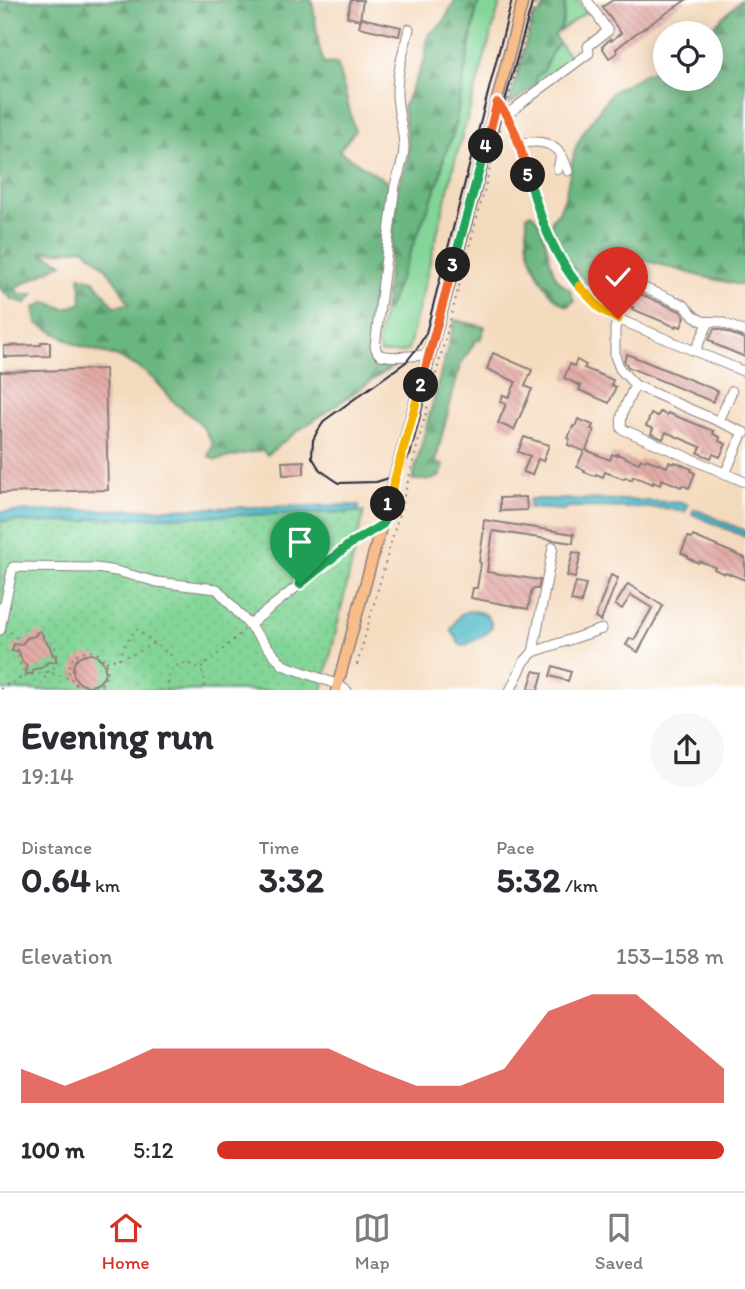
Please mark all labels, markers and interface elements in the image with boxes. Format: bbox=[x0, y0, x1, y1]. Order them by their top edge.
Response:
map controls bbox=[653, 21, 723, 91]
button: locate bbox=[653, 21, 723, 91]
pin: 4 bbox=[468, 128, 504, 164]
text: 4 bbox=[480, 134, 491, 157]
pin: 5 bbox=[510, 158, 546, 192]
text: 5 bbox=[523, 163, 532, 186]
pin: 3 bbox=[435, 247, 470, 282]
pin bbox=[588, 247, 648, 319]
text: 3 bbox=[447, 253, 458, 276]
icon: check bbox=[599, 258, 637, 296]
pin: 2 bbox=[404, 368, 438, 402]
text: 2 bbox=[416, 373, 426, 396]
pin: 1 bbox=[370, 486, 406, 522]
text: 1 bbox=[383, 492, 392, 515]
pin bbox=[270, 512, 330, 584]
icon: arrive bbox=[281, 523, 319, 561]
text: Evening run bbox=[21, 713, 214, 759]
button: share bbox=[650, 713, 724, 787]
text: 19:14 bbox=[21, 762, 74, 790]
text: Distance bbox=[21, 836, 92, 859]
text: Time bbox=[259, 836, 299, 859]
text: Pace bbox=[496, 836, 534, 859]
text: 0.64 bbox=[21, 859, 91, 901]
text: 3:32 bbox=[259, 859, 324, 901]
text: 5:32 bbox=[496, 859, 561, 901]
text: km bbox=[91, 874, 120, 897]
text: /km bbox=[561, 874, 598, 897]
text: Elevation bbox=[21, 942, 112, 970]
text: 153–158 m bbox=[616, 942, 724, 970]
text: 100 m bbox=[21, 1136, 85, 1164]
text: 5:12 bbox=[133, 1136, 173, 1164]
tab: Home bbox=[102, 1209, 150, 1274]
tab: Map bbox=[353, 1209, 391, 1274]
tab: Saved bbox=[595, 1209, 643, 1274]

